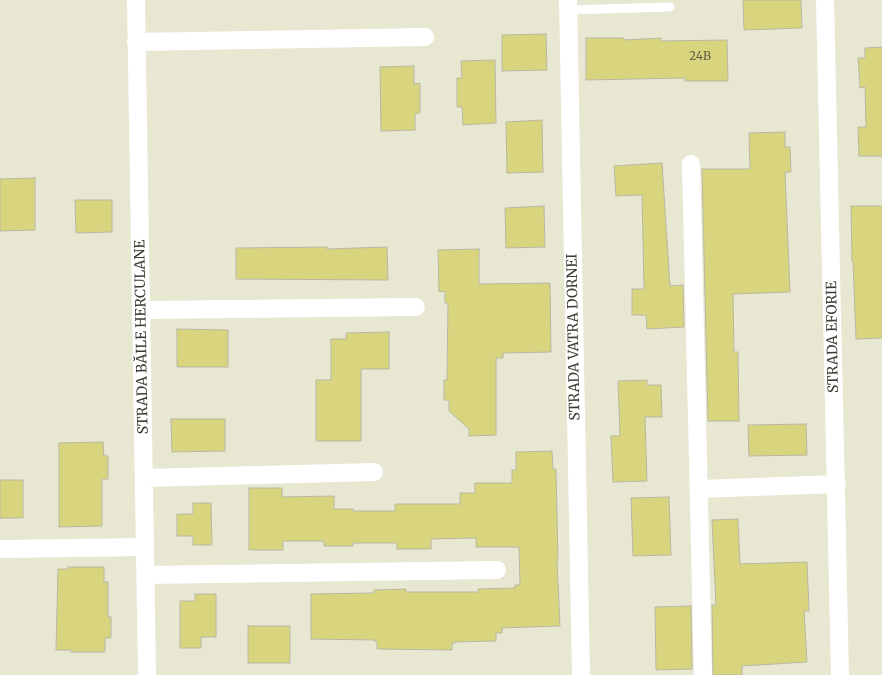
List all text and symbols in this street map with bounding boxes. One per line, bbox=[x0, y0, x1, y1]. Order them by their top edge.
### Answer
house number: 24B bbox=[689, 50, 711, 64]
street label: STRADA BĂILE HERCULANE bbox=[132, 240, 152, 434]
street label: STRADA VATRA DORNEI bbox=[564, 253, 584, 421]
street label: STRADA EFORIE bbox=[824, 281, 842, 393]

